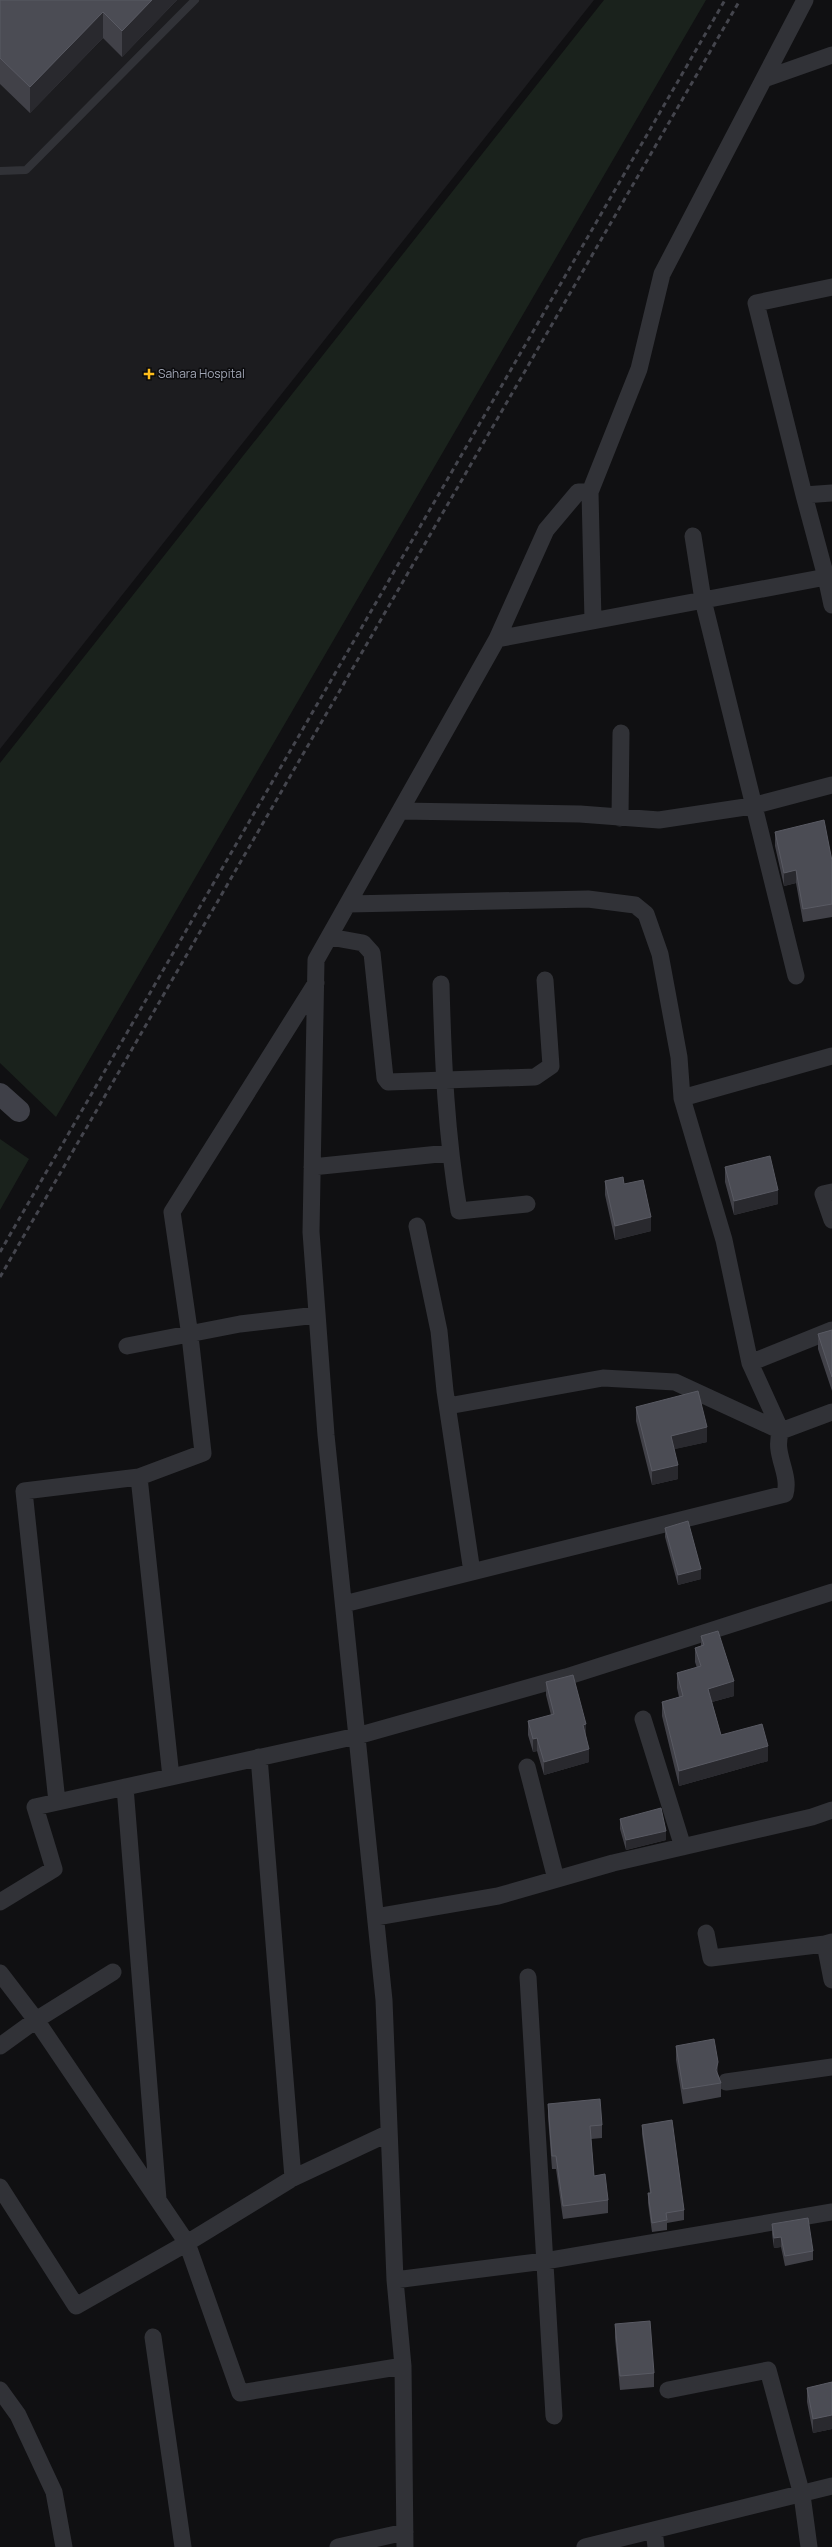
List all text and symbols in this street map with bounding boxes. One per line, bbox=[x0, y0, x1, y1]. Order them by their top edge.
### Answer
place label: Sahara Hospital bbox=[158, 365, 245, 382]
marker: Sahara Hospital bbox=[143, 368, 155, 380]

